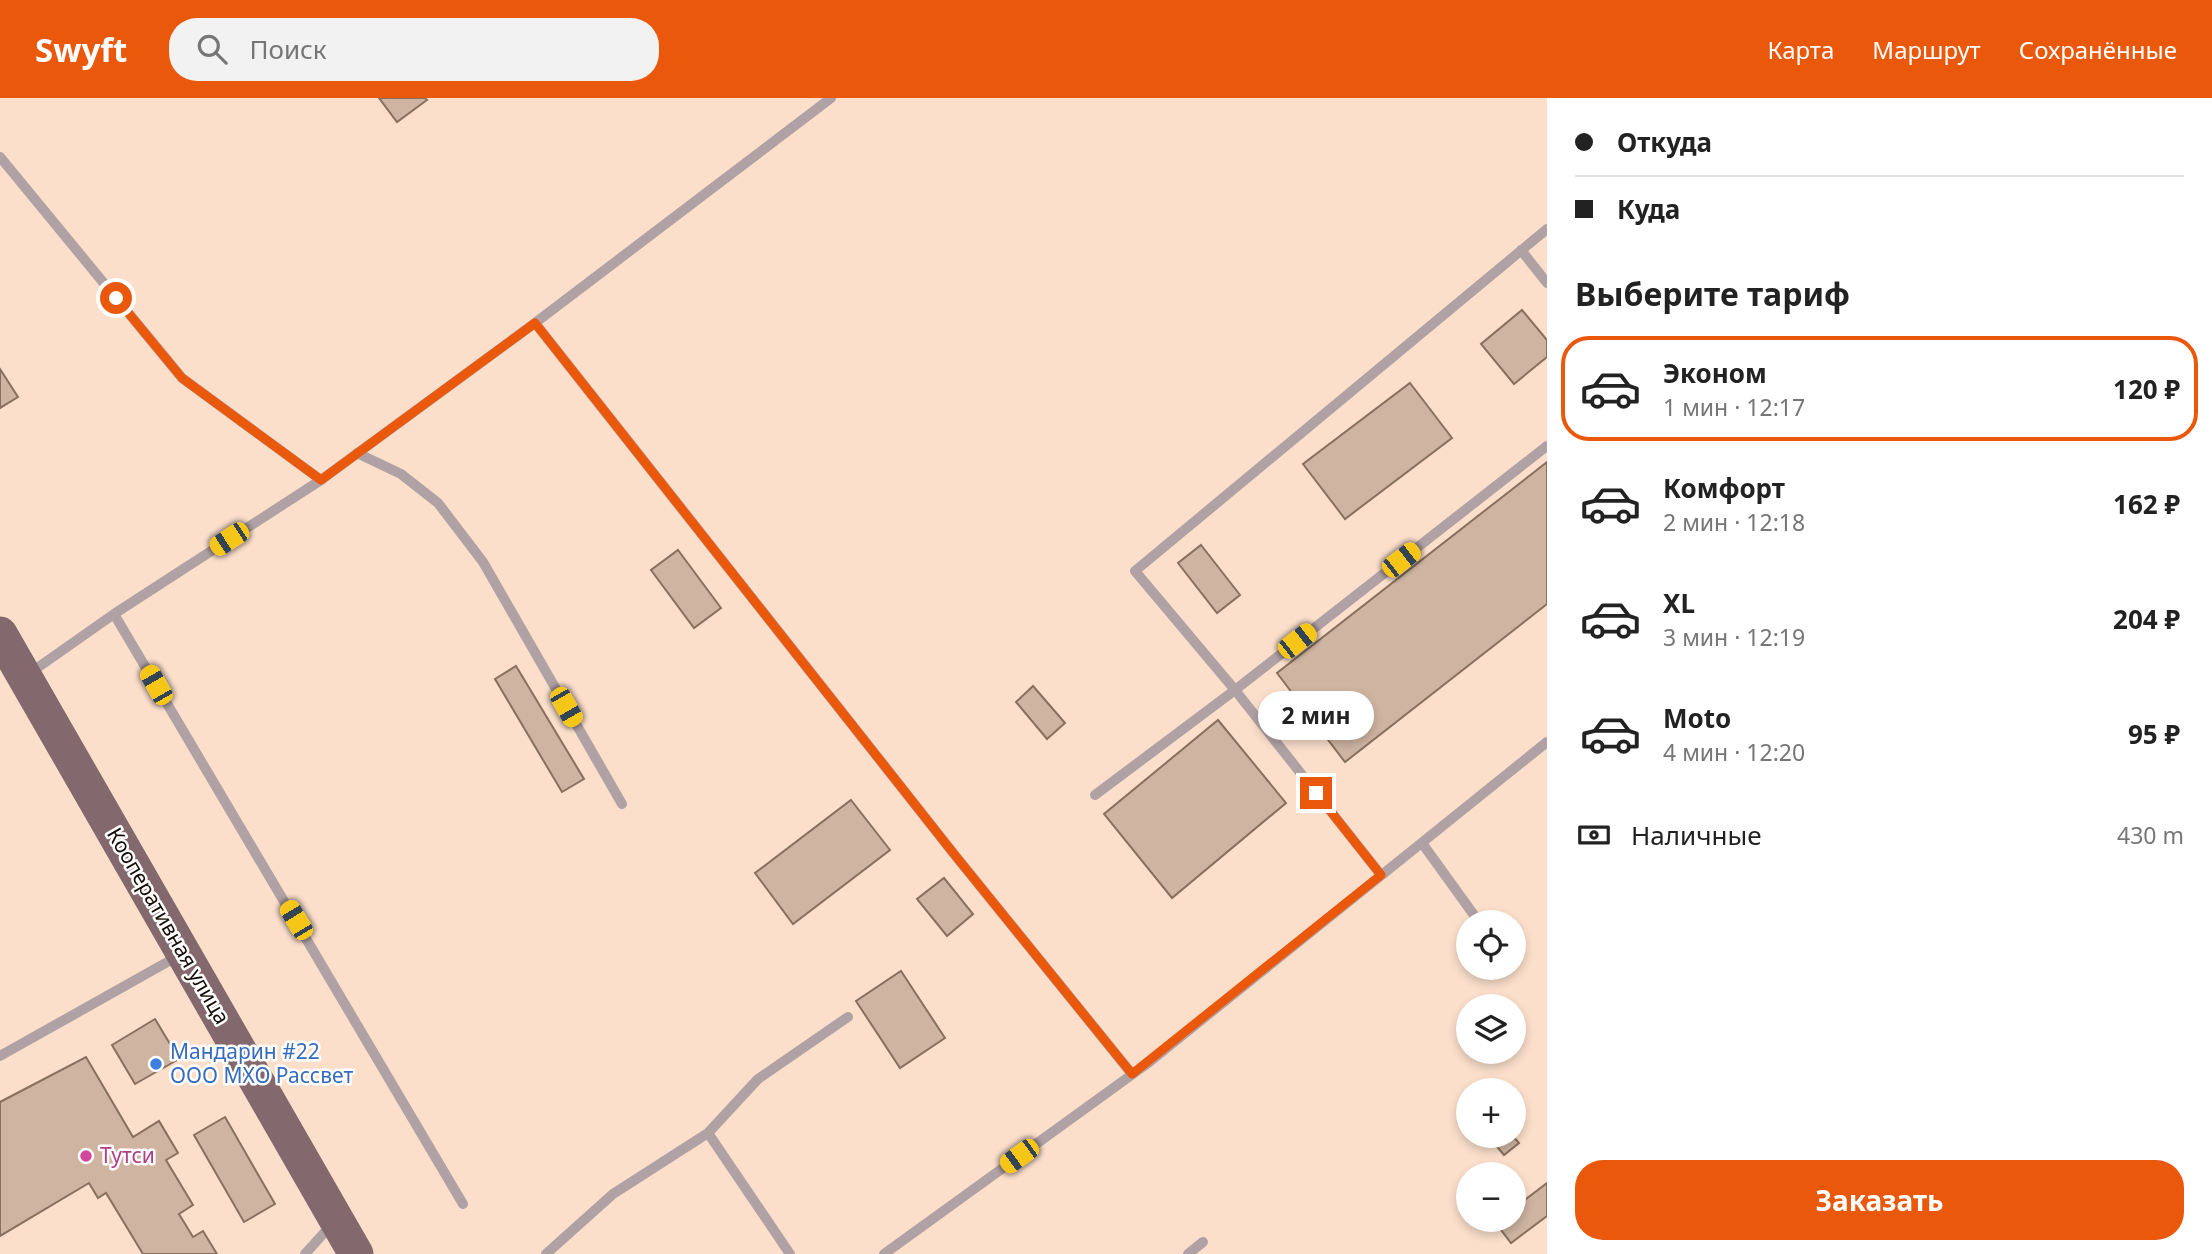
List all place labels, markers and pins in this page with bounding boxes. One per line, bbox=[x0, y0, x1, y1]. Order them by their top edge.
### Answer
place label: Мандарин #22 ООО МХО Рассвет bbox=[170, 1037, 353, 1089]
marker: Мандарин #22 ООО МХО Рассвет bbox=[148, 1056, 164, 1072]
place label: Тутси bbox=[100, 1141, 155, 1169]
marker: Тутси bbox=[78, 1148, 94, 1164]

